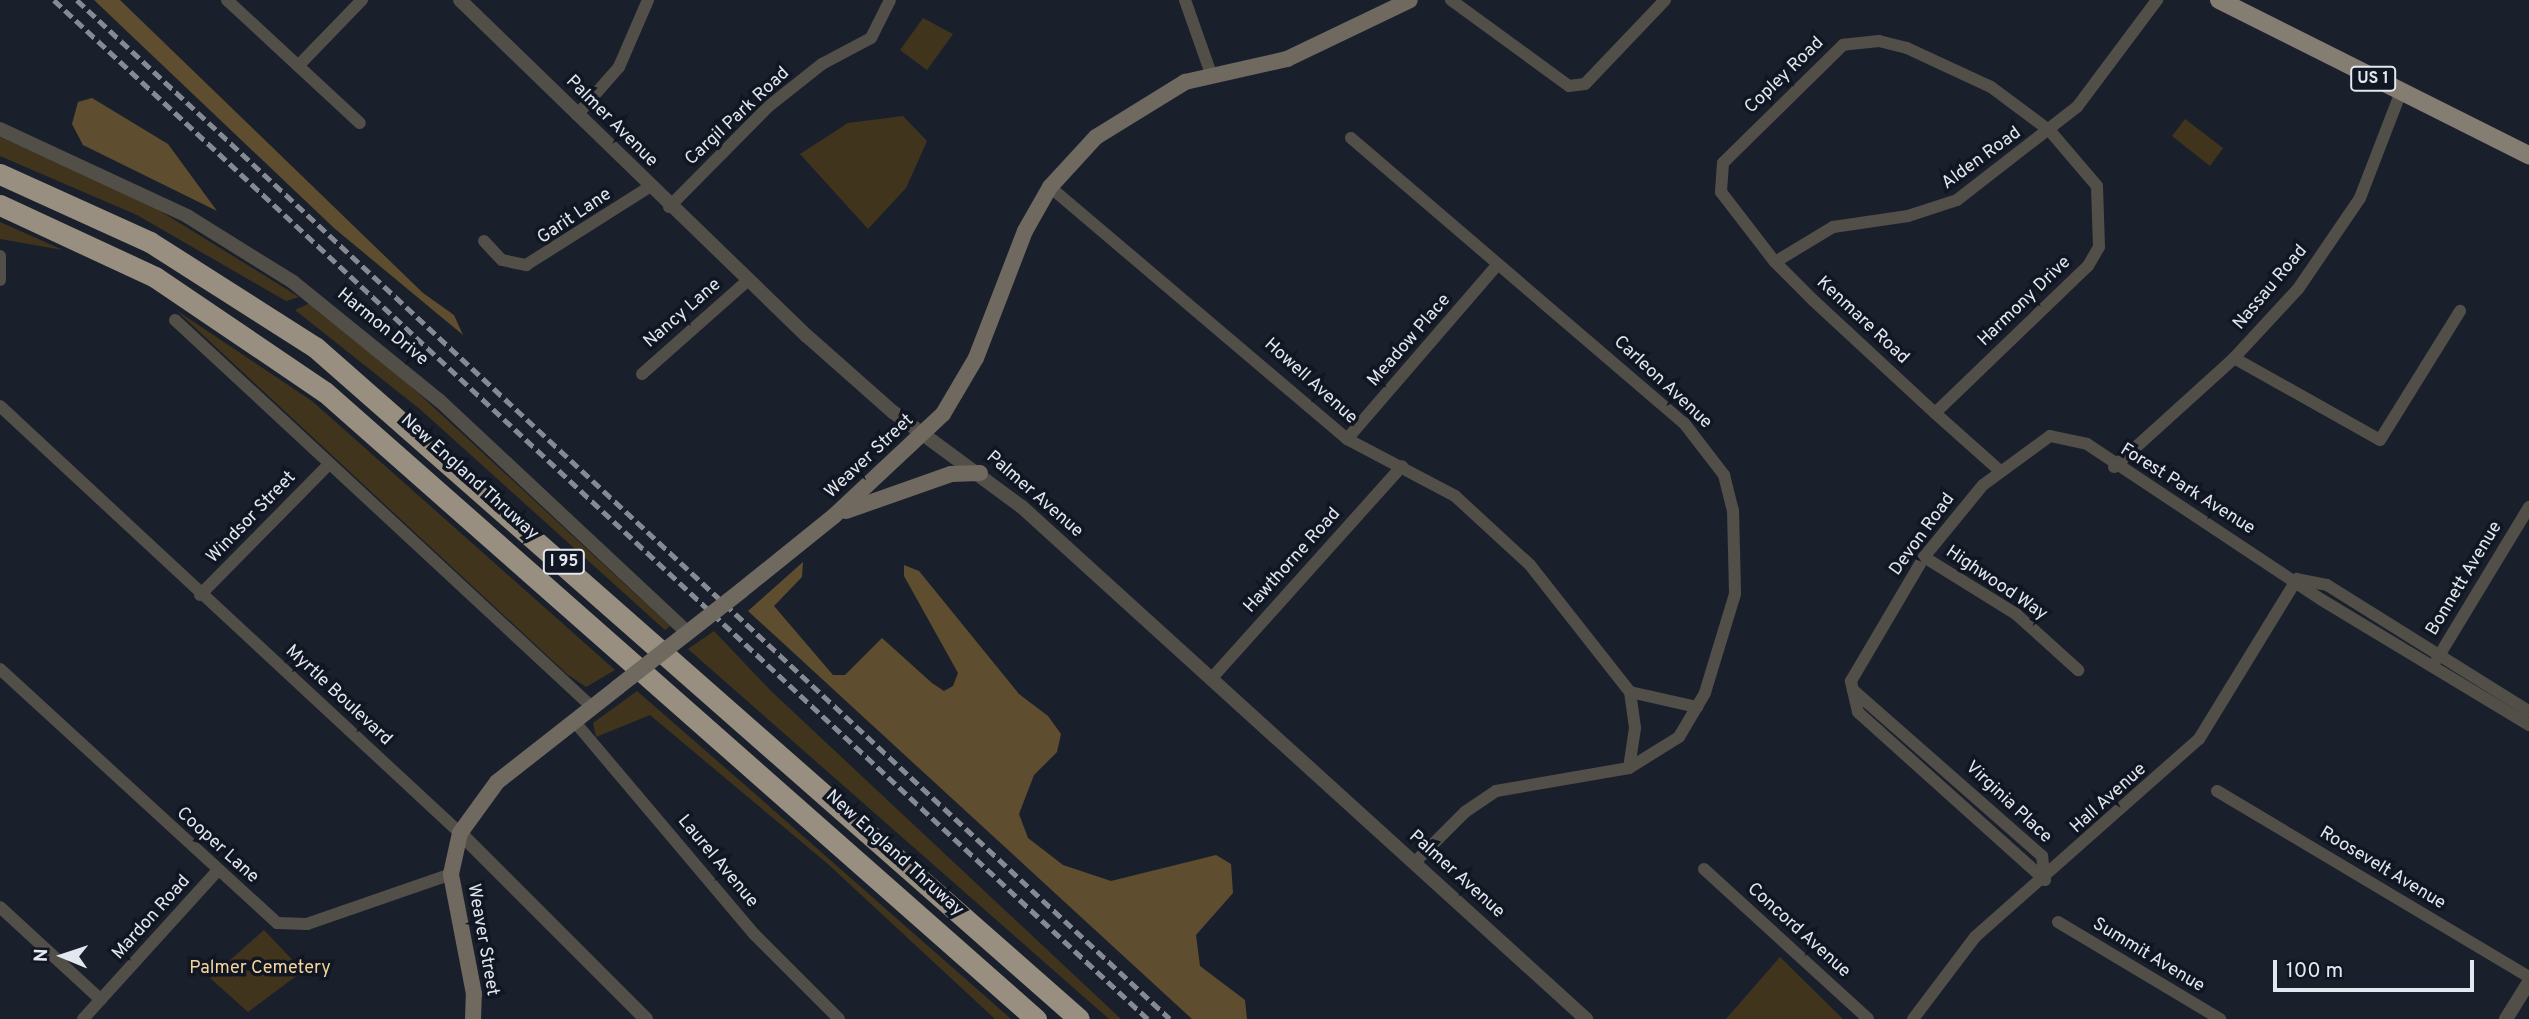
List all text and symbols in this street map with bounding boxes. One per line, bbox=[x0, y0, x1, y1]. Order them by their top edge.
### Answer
street label: Copley Road bbox=[1741, 33, 1829, 119]
street label: Cargil Park Road bbox=[681, 63, 795, 171]
road number: US 1 bbox=[2348, 66, 2398, 92]
street label: Palmer Avenue bbox=[560, 71, 662, 173]
street label: Alden Road bbox=[1938, 123, 2026, 195]
street label: Garit Lane bbox=[534, 184, 616, 250]
street label: Nassau Road bbox=[2229, 241, 2313, 335]
street label: Harmony Drive bbox=[1974, 252, 2076, 352]
street label: Kenmare Road bbox=[1811, 273, 1913, 369]
street label: Nancy Lane bbox=[640, 275, 726, 353]
street label: Harmon Drive bbox=[332, 285, 432, 371]
street label: Meadow Place bbox=[1364, 290, 1456, 392]
street label: Carleon Avenue bbox=[1608, 332, 1716, 434]
street label: Howell Avenue bbox=[1259, 334, 1361, 430]
street label: New England Thruway bbox=[395, 410, 543, 546]
street label: Weaver Street bbox=[821, 410, 919, 504]
street label: Forest Park Avenue bbox=[2115, 440, 2259, 540]
street label: Palmer Avenue bbox=[981, 447, 1087, 543]
street label: Windsor Street bbox=[203, 468, 301, 568]
street label: Devon Road bbox=[1886, 490, 1960, 580]
street label: Hawthorne Road bbox=[1240, 504, 1346, 618]
street label: Bonnett Avenue bbox=[2422, 518, 2508, 640]
street label: Highwood Way bbox=[1941, 542, 2051, 626]
road number: I 95 bbox=[541, 550, 587, 575]
street label: Myrtle Boulevard bbox=[280, 641, 396, 751]
street label: Virginia Place bbox=[1960, 757, 2056, 849]
street label: Hall Avenue bbox=[2066, 759, 2152, 839]
street label: New England Thruway bbox=[820, 786, 968, 922]
street label: Cooper Lane bbox=[171, 803, 263, 889]
street label: Laurel Avenue bbox=[672, 811, 762, 913]
street label: Roosevelt Avenue bbox=[2315, 823, 2449, 915]
street label: Palmer Avenue bbox=[1403, 826, 1509, 924]
street label: Mardon Road bbox=[108, 871, 196, 965]
street label: Concord Avenue bbox=[1742, 879, 1854, 983]
street label: Weaver Street bbox=[462, 882, 502, 998]
street label: Summit Avenue bbox=[2088, 914, 2208, 998]
north arrow bbox=[28, 921, 98, 991]
scale bar bbox=[2277, 946, 2478, 990]
text: N bbox=[30, 948, 54, 963]
park label: Palmer Cemetery bbox=[189, 958, 331, 980]
text: 100 m bbox=[2286, 958, 2343, 985]

